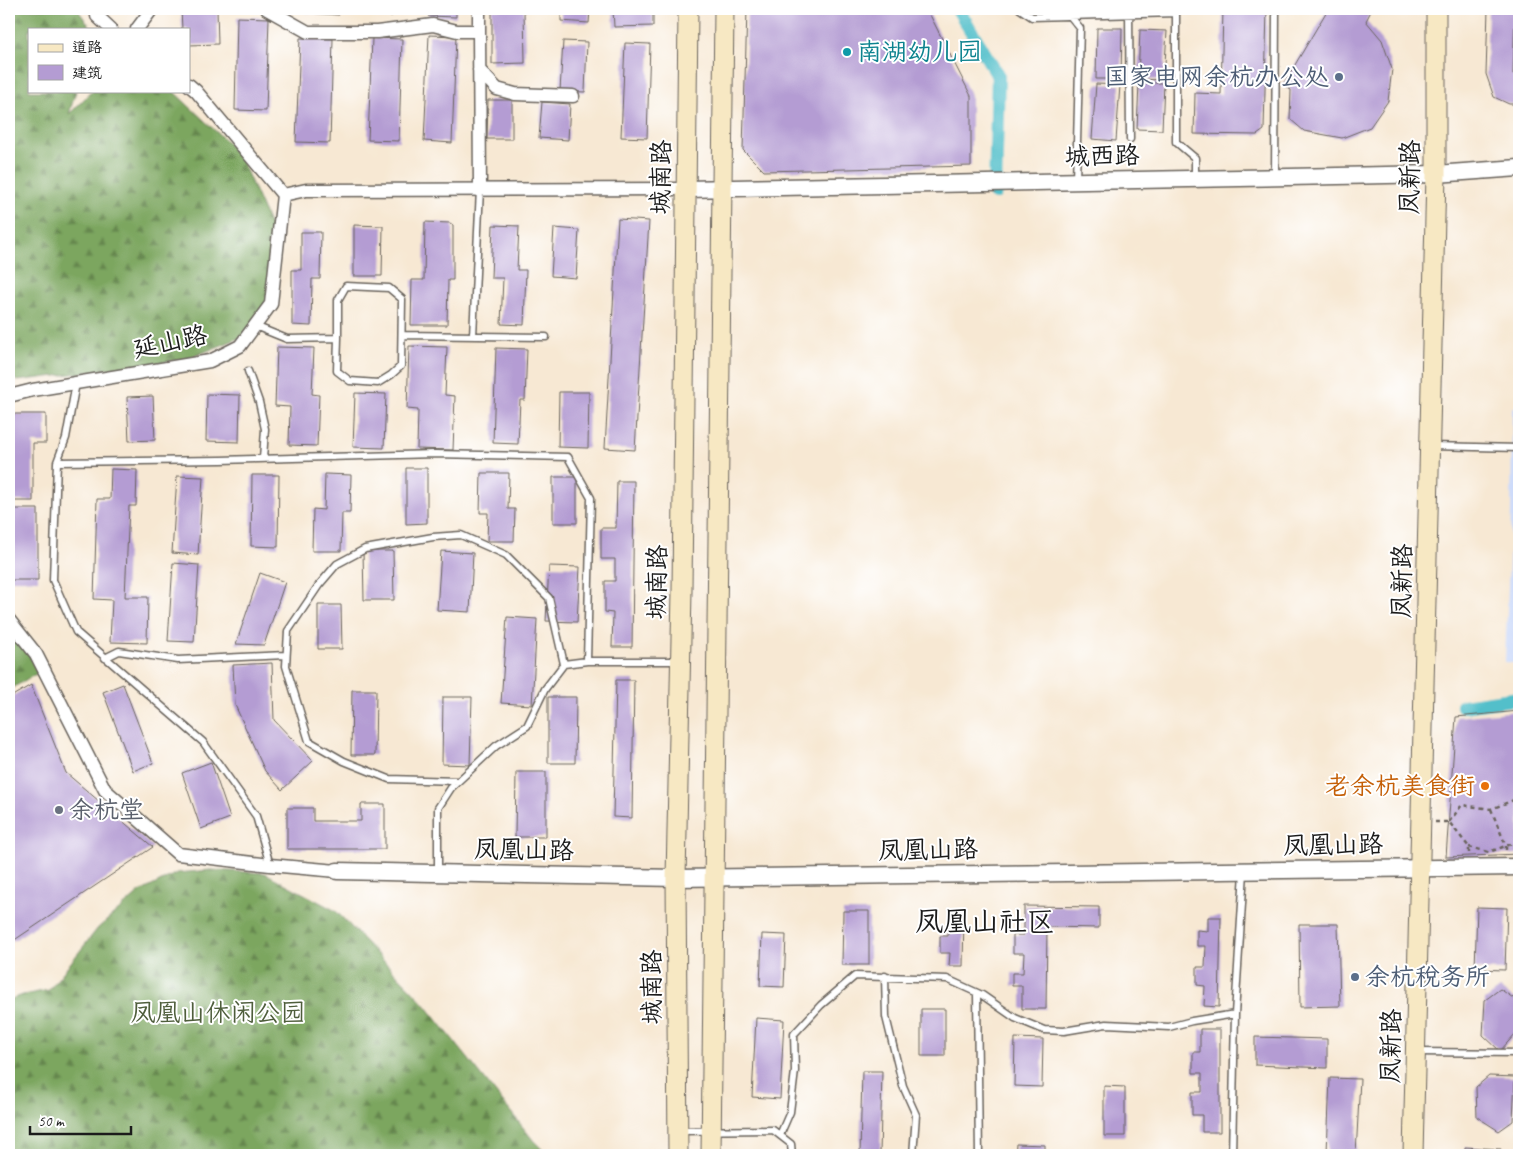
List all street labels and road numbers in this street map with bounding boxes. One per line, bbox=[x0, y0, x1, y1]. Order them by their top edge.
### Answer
street label: 城南路 bbox=[644, 139, 678, 215]
street label: 城西路 bbox=[1064, 139, 1140, 173]
street label: 凤新路 bbox=[1393, 139, 1427, 215]
street label: 延山路 bbox=[130, 319, 210, 365]
street label: 凤新路 bbox=[1385, 543, 1419, 619]
street label: 城南路 bbox=[640, 544, 674, 620]
street label: 凤凰山路 bbox=[1283, 828, 1383, 862]
street label: 凤凰山路 bbox=[474, 833, 574, 867]
street label: 凤凰山路 bbox=[878, 833, 978, 867]
street label: 城南路 bbox=[636, 949, 668, 1025]
street label: 凤新路 bbox=[1374, 1008, 1408, 1084]

